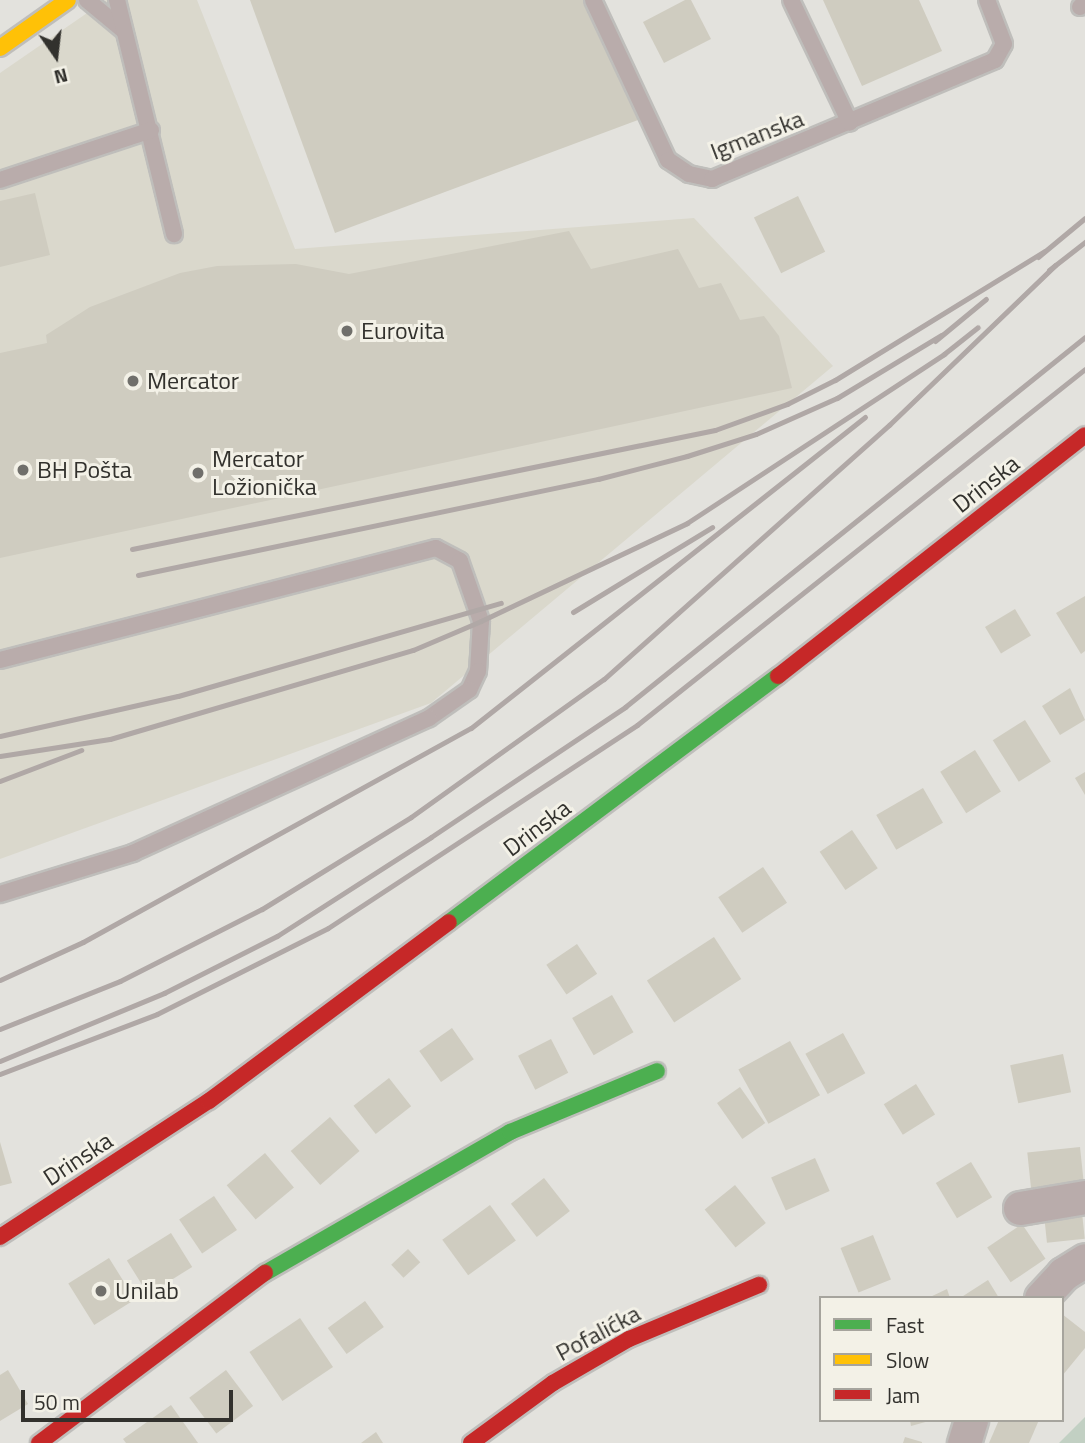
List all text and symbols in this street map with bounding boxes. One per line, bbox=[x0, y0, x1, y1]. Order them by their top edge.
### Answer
north arrow bbox=[21, 21, 91, 91]
text: N bbox=[51, 61, 71, 93]
street label: Igmanska bbox=[706, 104, 808, 166]
place label: Eurovita bbox=[361, 317, 445, 345]
marker: Eurovita bbox=[339, 323, 355, 339]
place label: Mercator bbox=[147, 367, 239, 395]
marker: Mercator bbox=[125, 373, 141, 389]
place label: Mercator Ložionička bbox=[212, 445, 317, 501]
street label: Drinska bbox=[947, 449, 1025, 519]
place label: BH Pošta bbox=[37, 456, 132, 484]
marker: BH Pošta bbox=[15, 462, 31, 478]
marker: Mercator Ložionička bbox=[190, 465, 206, 481]
street label: Drinska bbox=[498, 793, 576, 863]
street label: Drinska bbox=[38, 1126, 118, 1192]
place label: Unilab bbox=[115, 1277, 179, 1305]
marker: Unilab bbox=[93, 1283, 109, 1299]
legend bbox=[819, 1296, 1064, 1422]
street label: Pofalićka bbox=[551, 1299, 645, 1367]
text: Fast bbox=[886, 1309, 924, 1341]
text: Slow bbox=[886, 1344, 929, 1376]
scale bar bbox=[24, 1376, 236, 1420]
text: Jam bbox=[886, 1379, 920, 1411]
text: 50 m bbox=[34, 1386, 80, 1418]

